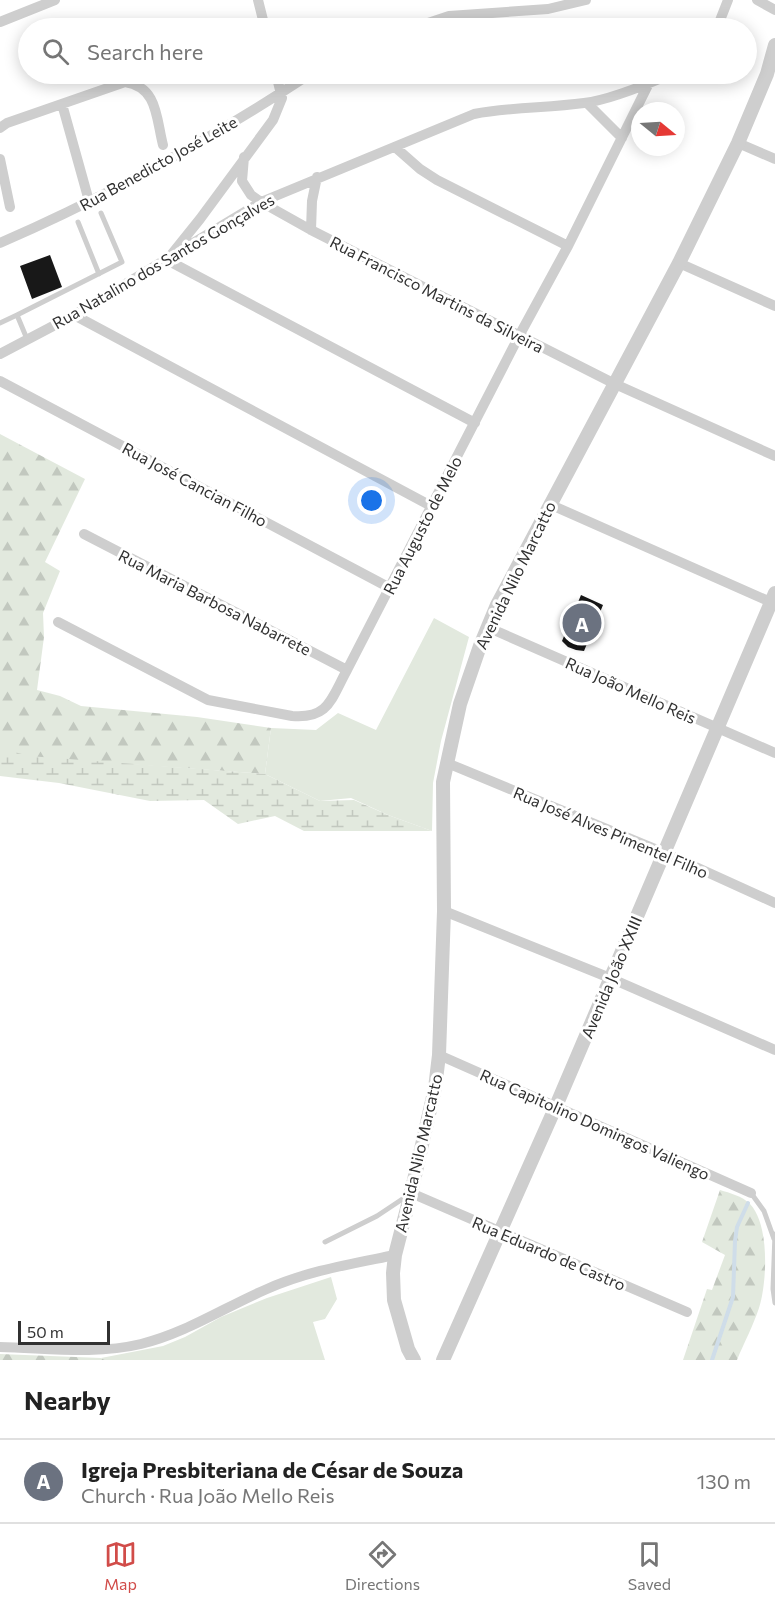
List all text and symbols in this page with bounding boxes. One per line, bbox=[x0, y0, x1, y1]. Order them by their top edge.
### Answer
search box bbox=[18, 18, 757, 84]
icon: search bbox=[39, 35, 72, 68]
text: Search here bbox=[87, 38, 203, 65]
north arrow bbox=[631, 102, 685, 156]
street label: Rua Benedicto José Leite bbox=[76, 112, 240, 214]
street label: Rua Natalino dos Santos Gonçalves bbox=[49, 190, 277, 332]
street label: Rua Francisco Martins da Silveira bbox=[327, 232, 547, 356]
street label: Rua José Cancian Filho bbox=[119, 438, 271, 530]
street label: Rua Augusto de Melo bbox=[379, 453, 465, 597]
your location bbox=[357, 486, 386, 515]
street label: Avenida Nilo Marcatto bbox=[471, 498, 559, 652]
street label: Rua Maria Barbosa Nabarrete bbox=[116, 545, 314, 659]
pin: A bbox=[562, 600, 602, 646]
street label: Rua João Mello Reis bbox=[563, 653, 699, 727]
street label: Rua José Alves Pimentel Filho bbox=[511, 782, 711, 882]
street label: Avenida João XXIII bbox=[577, 913, 645, 1041]
street label: Rua Capitolino Domingos Valiengo bbox=[477, 1065, 713, 1183]
street label: Avenida Nilo Marcatto bbox=[391, 1072, 445, 1234]
street label: Rua Eduardo de Castro bbox=[470, 1212, 628, 1294]
scale bar bbox=[18, 1318, 110, 1346]
text: 50 m bbox=[27, 1322, 64, 1341]
text: Nearby bbox=[24, 1384, 111, 1415]
text: Igreja Presbiteriana de César de Souza bbox=[81, 1456, 463, 1483]
text: A bbox=[36, 1469, 51, 1493]
text: 130 m bbox=[697, 1469, 751, 1493]
text: Church · Rua João Mello Reis bbox=[81, 1483, 335, 1507]
tab: Map bbox=[104, 1538, 137, 1593]
tab: Directions bbox=[345, 1538, 420, 1593]
tab: Saved bbox=[628, 1538, 671, 1593]

